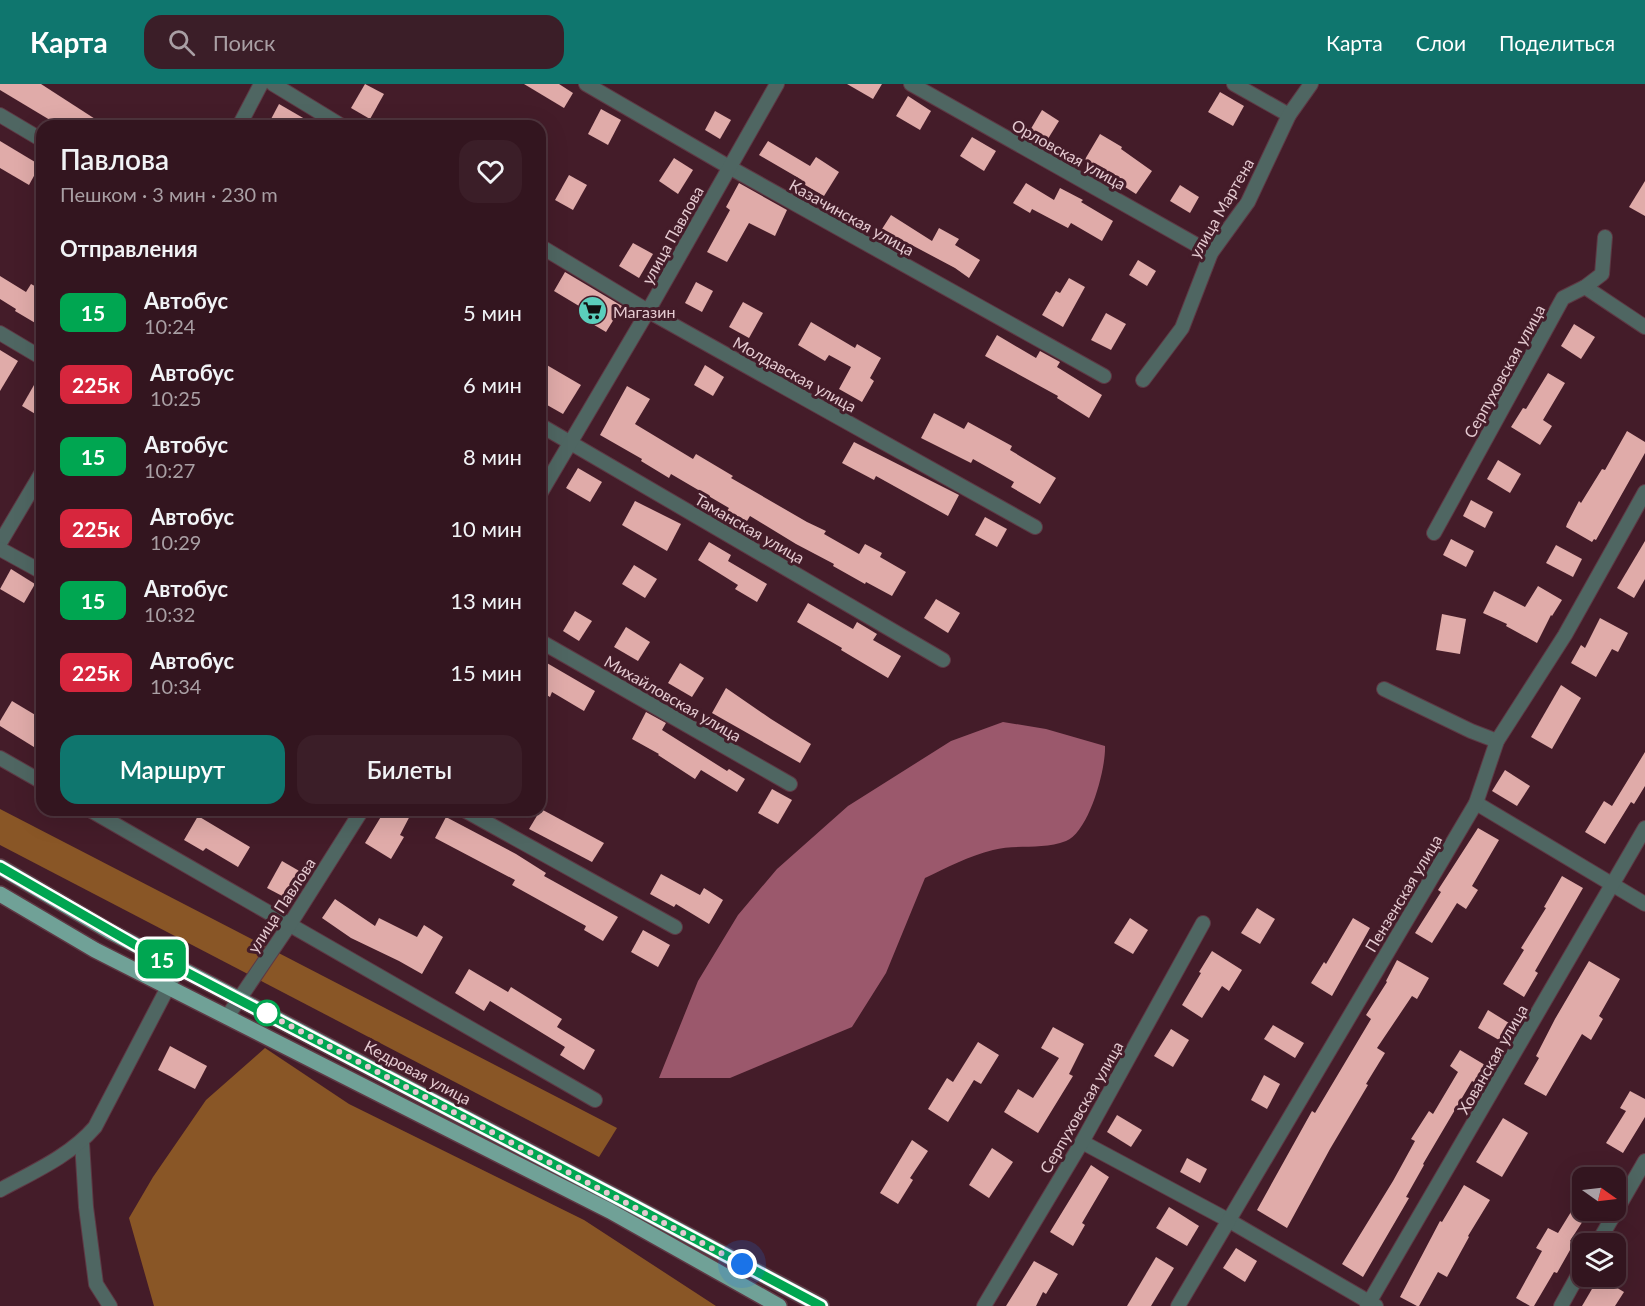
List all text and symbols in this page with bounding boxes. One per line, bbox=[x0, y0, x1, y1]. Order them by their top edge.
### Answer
search box bbox=[144, 15, 564, 69]
text: Карта bbox=[30, 25, 108, 59]
icon: search bbox=[165, 26, 198, 59]
text: Поиск bbox=[213, 29, 276, 56]
text: Карта bbox=[1326, 30, 1383, 55]
text: Слои bbox=[1416, 30, 1466, 55]
text: Поделиться bbox=[1499, 30, 1615, 55]
street label: Орловская улица bbox=[1009, 115, 1129, 193]
button: heart bbox=[459, 140, 522, 203]
text: Павлова bbox=[60, 142, 169, 176]
street label: улица Мартена bbox=[1185, 155, 1257, 261]
street label: Казачинская улица bbox=[786, 175, 918, 259]
text: Пешком · 3 мин · 230 m bbox=[60, 182, 278, 206]
street label: улица Павлова bbox=[637, 182, 707, 288]
text: Отправления bbox=[60, 235, 198, 262]
text: Автобус bbox=[144, 287, 228, 314]
supermarket icon: Магазин bbox=[576, 295, 608, 327]
text: 5 мин bbox=[463, 299, 522, 326]
text: 15 bbox=[81, 300, 105, 325]
street label: Серпуховская улица bbox=[1459, 301, 1549, 441]
place label: Магазин bbox=[613, 302, 675, 321]
text: 10:24 bbox=[144, 314, 195, 338]
street label: Молдавская улица bbox=[730, 332, 860, 416]
text: Автобус bbox=[150, 359, 234, 386]
text: 6 мин bbox=[463, 371, 522, 398]
text: 225к bbox=[72, 372, 120, 397]
text: 10:25 bbox=[150, 386, 201, 410]
text: Автобус bbox=[144, 431, 228, 458]
text: 8 мин bbox=[463, 443, 522, 470]
text: 15 bbox=[81, 444, 105, 469]
text: 10:27 bbox=[144, 458, 195, 482]
street label: Таманская улица bbox=[692, 489, 808, 567]
text: Автобус bbox=[150, 503, 234, 530]
text: 10 мин bbox=[450, 515, 522, 542]
text: 225к bbox=[72, 516, 120, 541]
text: 10:29 bbox=[150, 530, 201, 554]
text: Автобус bbox=[144, 575, 228, 602]
text: 13 мин bbox=[450, 587, 522, 614]
text: 15 bbox=[81, 588, 105, 613]
text: 10:32 bbox=[144, 602, 195, 626]
text: Автобус bbox=[150, 647, 234, 674]
street label: Михайловская улица bbox=[601, 651, 745, 745]
text: 15 мин bbox=[450, 659, 522, 686]
text: 225к bbox=[72, 660, 120, 685]
text: 10:34 bbox=[150, 674, 201, 698]
button: Маршрут bbox=[60, 735, 285, 804]
button: Билеты bbox=[297, 735, 522, 804]
street label: Пензенская улица bbox=[1361, 831, 1445, 955]
street label: улица Павлова bbox=[243, 854, 319, 956]
line badge: 15 bbox=[135, 940, 189, 978]
text: 15 bbox=[150, 947, 174, 972]
unlabelled marker bbox=[254, 1000, 280, 1026]
street label: Хованская улица bbox=[1453, 1001, 1531, 1117]
street label: Кедровая улица bbox=[361, 1036, 475, 1108]
street label: Серпуховская улица bbox=[1035, 1038, 1127, 1176]
north arrow bbox=[1572, 1167, 1626, 1221]
map controls bbox=[1572, 1167, 1626, 1287]
button: layers bbox=[1572, 1233, 1626, 1287]
your location bbox=[727, 1249, 757, 1279]

